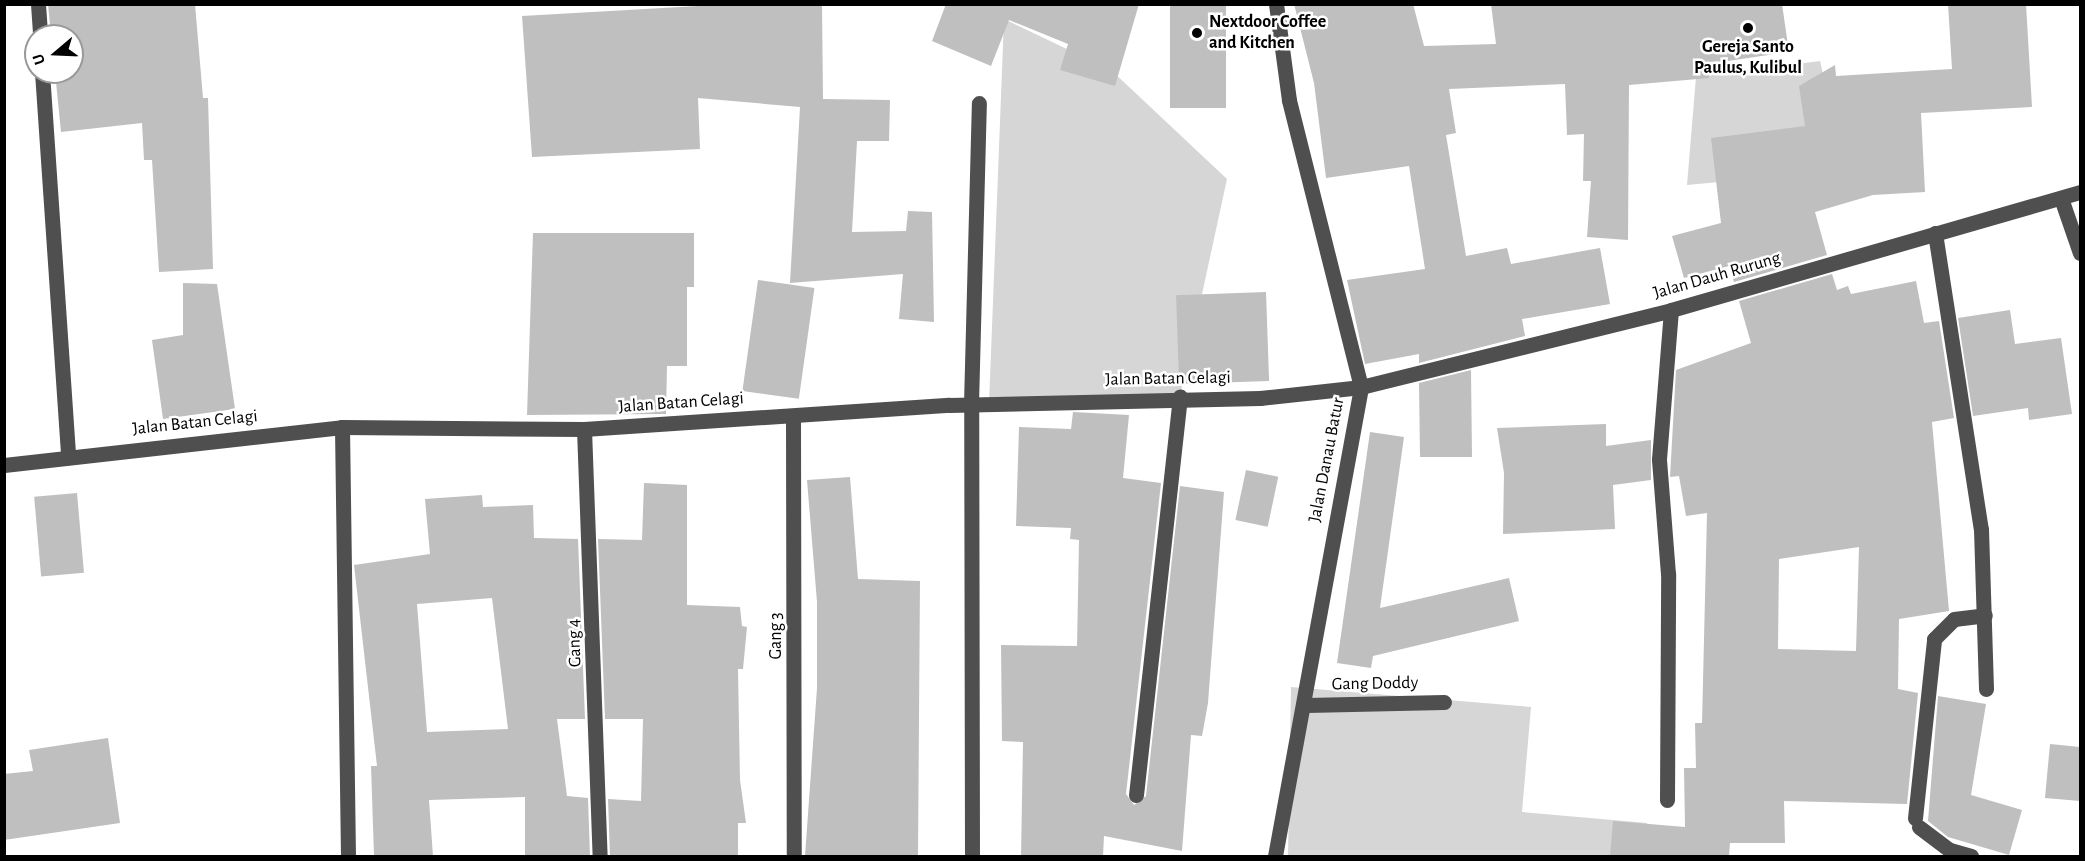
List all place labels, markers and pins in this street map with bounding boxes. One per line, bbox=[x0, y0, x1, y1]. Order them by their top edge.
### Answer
place label: Nextdoor Coffee and Kitchen bbox=[1209, 12, 1326, 54]
marker: Gereja Santo Paulus, Kulibul bbox=[1741, 21, 1755, 35]
marker: Nextdoor Coffee and Kitchen bbox=[1190, 26, 1204, 40]
place label: Gereja Santo Paulus, Kulibul bbox=[1694, 37, 1802, 80]

